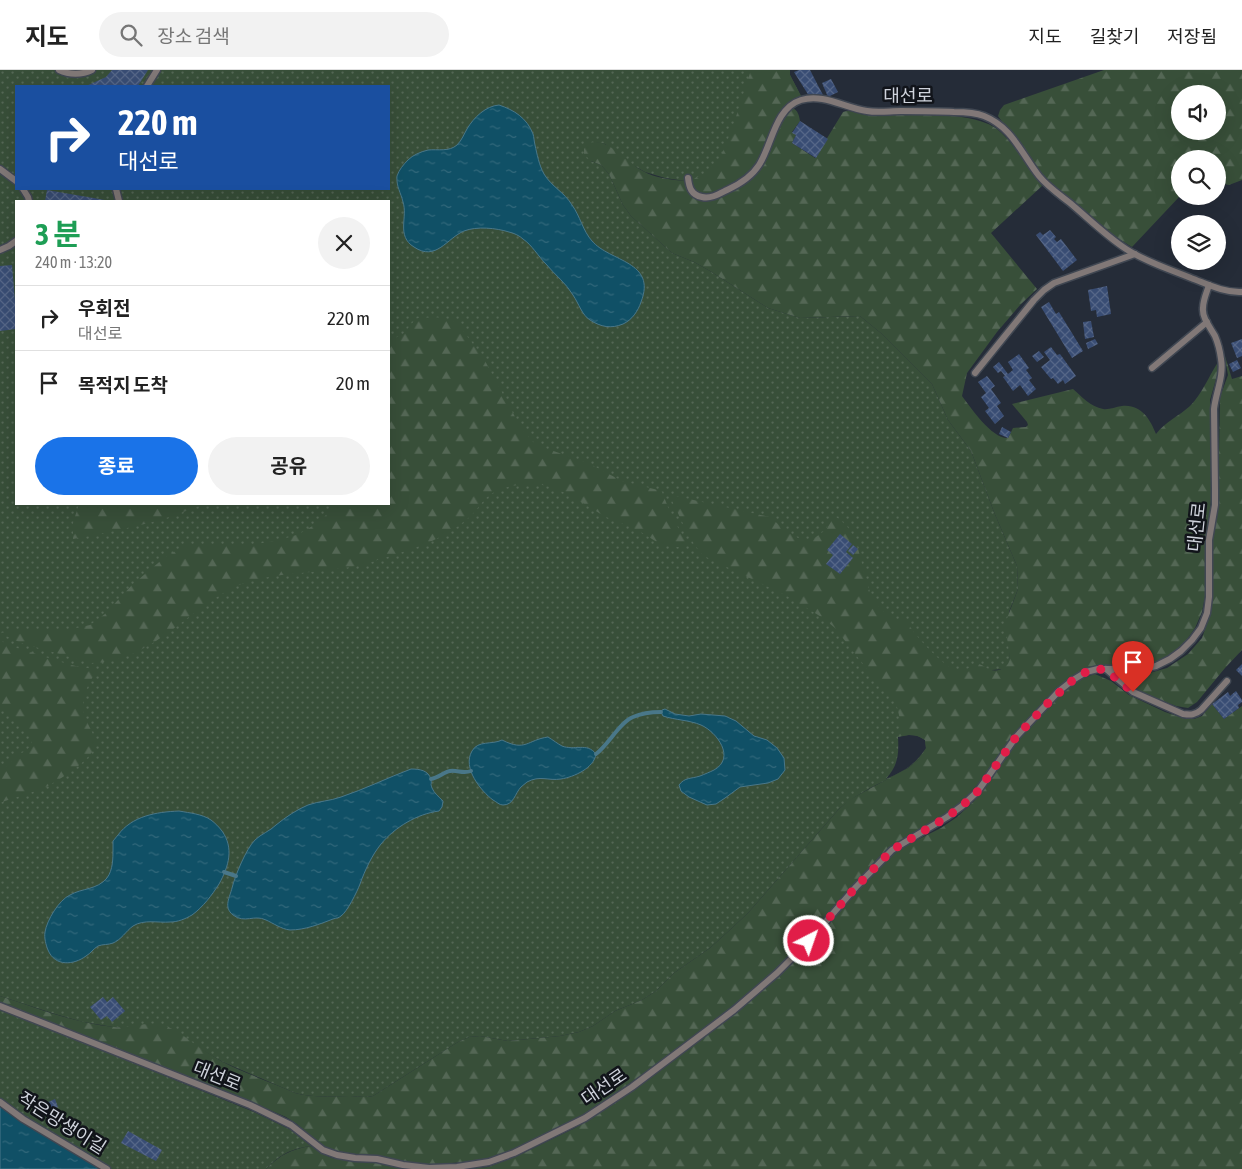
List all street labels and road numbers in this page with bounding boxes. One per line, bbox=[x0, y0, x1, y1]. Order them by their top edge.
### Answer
street label: 대선로 bbox=[883, 85, 933, 106]
street label: 대선로 bbox=[1183, 501, 1210, 553]
street label: 대선로 bbox=[190, 1056, 244, 1095]
street label: 대선로 bbox=[577, 1064, 630, 1109]
street label: 작은망생이길 bbox=[15, 1087, 110, 1158]

